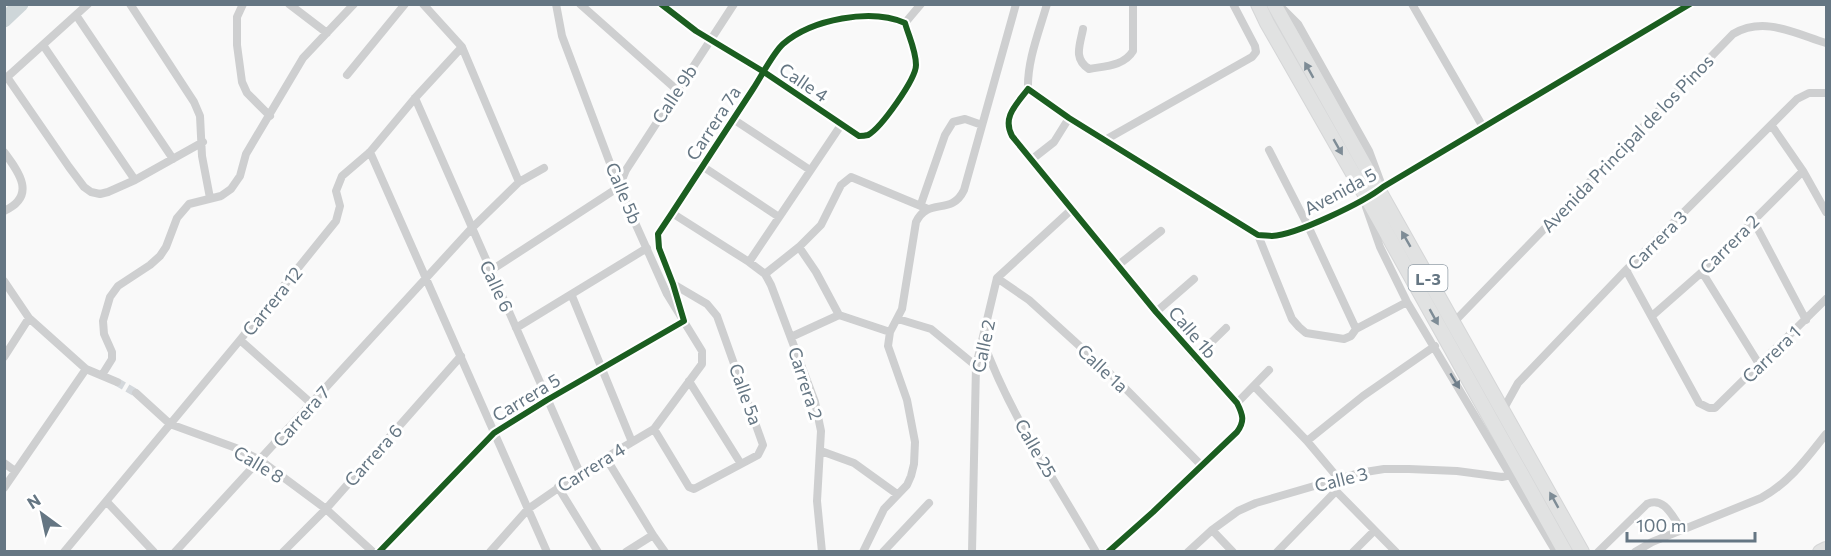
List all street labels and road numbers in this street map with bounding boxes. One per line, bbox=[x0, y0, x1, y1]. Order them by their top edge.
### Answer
street label: Avenida Principal de los Pinos bbox=[1536, 50, 1718, 236]
street label: Calle 4 bbox=[775, 58, 833, 107]
street label: Calle 9b bbox=[647, 61, 701, 127]
street label: Carrera 7a bbox=[681, 82, 745, 164]
street label: Calle 5b bbox=[601, 159, 647, 227]
street label: Avenida 5 bbox=[1300, 163, 1380, 219]
street label: Carrera 3 bbox=[1623, 206, 1691, 274]
street label: Carrera 2 bbox=[1695, 210, 1763, 278]
street label: Calle 6 bbox=[475, 257, 519, 315]
street label: Carrera 12 bbox=[237, 262, 307, 340]
road number: L-3 bbox=[1408, 265, 1448, 291]
street label: Calle 1b bbox=[1164, 301, 1222, 363]
street label: Calle 2 bbox=[967, 317, 999, 375]
street label: Carrera 1 bbox=[1737, 321, 1805, 387]
street label: Calle 1a bbox=[1073, 339, 1133, 397]
street label: Carrera 2 bbox=[784, 344, 828, 422]
street label: Calle 5a bbox=[725, 360, 767, 428]
street label: Carrera 5 bbox=[488, 368, 564, 426]
street label: Carrera 7 bbox=[268, 381, 334, 451]
street label: Calle 25 bbox=[1010, 415, 1062, 481]
street label: Carrera 6 bbox=[339, 419, 407, 491]
street label: Carrera 4 bbox=[553, 437, 629, 496]
street label: Calle 8 bbox=[230, 440, 288, 488]
street label: Calle 3 bbox=[1312, 462, 1370, 496]

